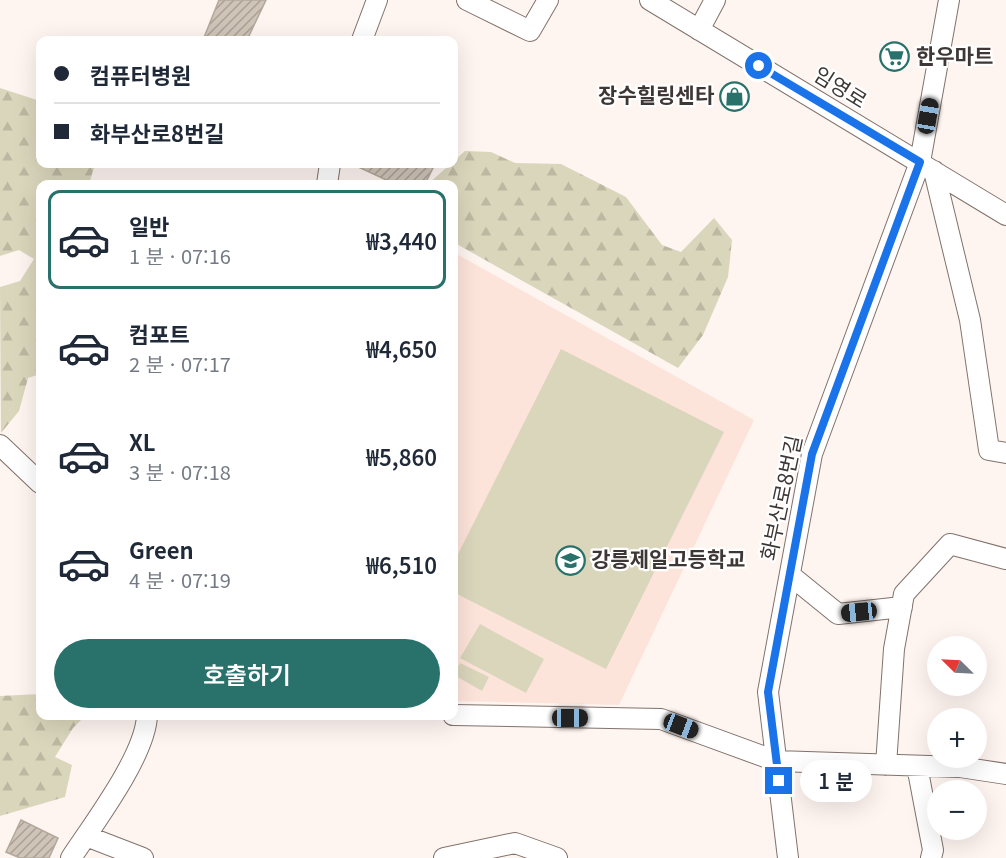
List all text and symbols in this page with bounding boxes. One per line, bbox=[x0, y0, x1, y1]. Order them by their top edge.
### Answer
place label: 한우마트 bbox=[916, 40, 993, 70]
supermarket icon: 한우마트 bbox=[879, 41, 911, 73]
route start bbox=[745, 52, 772, 79]
text: 컴퓨터병원 bbox=[90, 58, 191, 90]
street label: 임영로 bbox=[809, 58, 874, 114]
place label: 장수힐링센타 bbox=[598, 79, 715, 109]
shop icon: 장수힐링센타 bbox=[719, 80, 751, 112]
car bbox=[916, 97, 940, 135]
text: 화부산로8번길 bbox=[90, 116, 224, 148]
text: 일반 bbox=[129, 209, 169, 241]
icon: car bbox=[57, 213, 111, 267]
text: ₩3,440 bbox=[366, 224, 437, 256]
text: 1 분 · 07:16 bbox=[129, 241, 231, 270]
text: 컴포트 bbox=[129, 317, 190, 349]
icon: car bbox=[57, 321, 111, 375]
text: ₩4,650 bbox=[366, 332, 437, 364]
text: 2 분 · 07:17 bbox=[129, 349, 231, 378]
text: XL bbox=[129, 425, 156, 457]
icon: car bbox=[57, 429, 111, 483]
street label: 화부산로8번길 bbox=[752, 432, 808, 563]
text: ₩5,860 bbox=[366, 440, 437, 472]
text: 3 분 · 07:18 bbox=[129, 457, 231, 486]
text: Green bbox=[129, 533, 194, 565]
icon: car bbox=[57, 537, 111, 591]
place label: 강릉제일고등학교 bbox=[591, 543, 746, 573]
school or university icon: 강릉제일고등학교 bbox=[554, 544, 586, 576]
text: ₩6,510 bbox=[366, 548, 437, 580]
text: 4 분 · 07:19 bbox=[129, 565, 231, 594]
car bbox=[840, 601, 878, 623]
north arrow bbox=[927, 636, 987, 696]
map controls bbox=[927, 636, 987, 840]
button: 호출하기 bbox=[54, 639, 440, 708]
button: + bbox=[927, 708, 987, 768]
car bbox=[552, 709, 588, 727]
car bbox=[661, 711, 701, 741]
callout: 1 분 bbox=[800, 760, 872, 802]
text: 1 분 bbox=[818, 766, 854, 795]
route end bbox=[765, 767, 792, 794]
button: − bbox=[927, 780, 987, 840]

